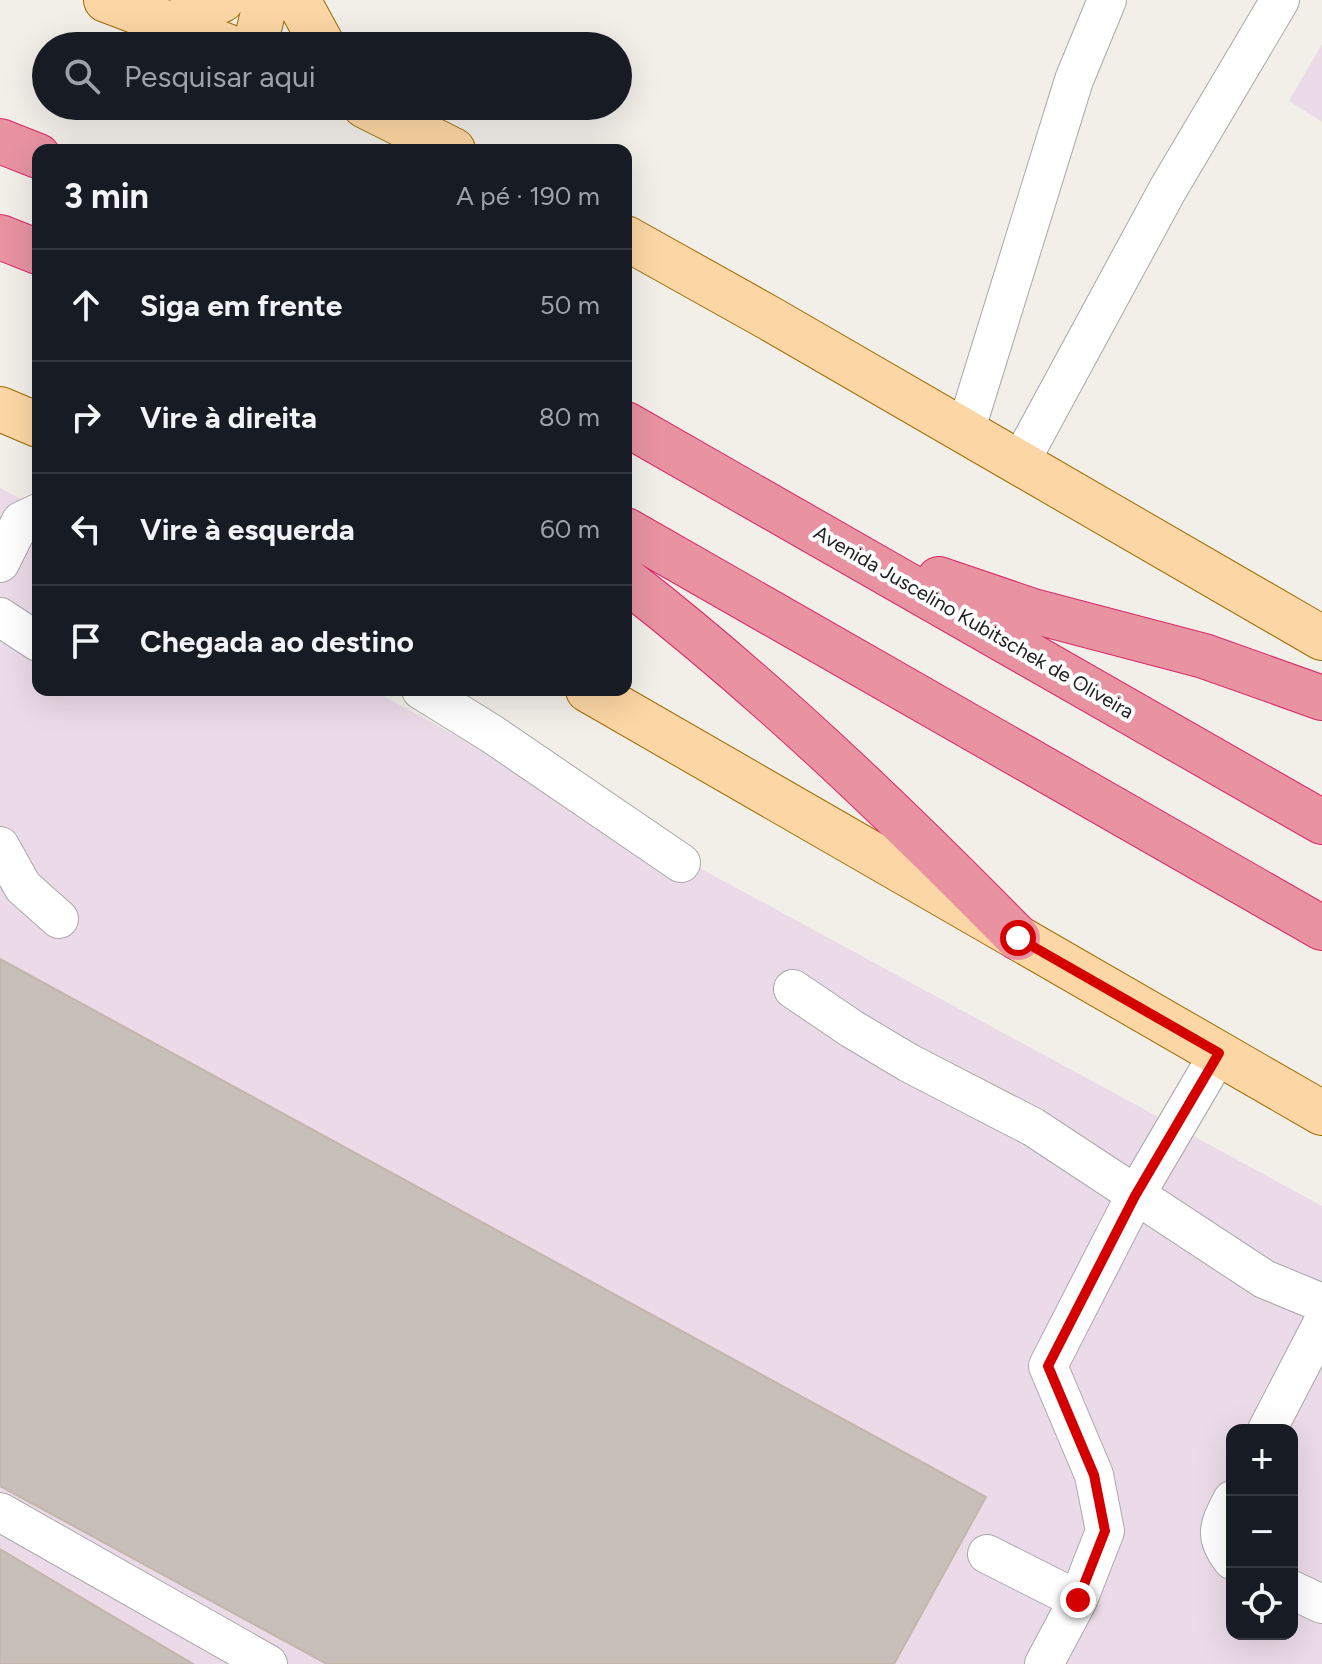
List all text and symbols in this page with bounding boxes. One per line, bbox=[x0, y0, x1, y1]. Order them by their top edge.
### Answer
search box bbox=[32, 32, 632, 120]
icon: search bbox=[60, 54, 104, 98]
text: Pesquisar aqui bbox=[124, 58, 316, 95]
text: 3 min bbox=[64, 176, 149, 217]
text: A pé · 190 m bbox=[456, 180, 600, 212]
icon: ahead bbox=[64, 283, 108, 327]
text: Siga em frente bbox=[140, 287, 342, 324]
text: 50 m bbox=[540, 289, 600, 321]
icon: right bbox=[64, 395, 108, 439]
text: Vire à direita bbox=[140, 399, 317, 436]
text: 80 m bbox=[539, 401, 600, 433]
icon: left bbox=[64, 507, 108, 551]
text: Vire à esquerda bbox=[140, 511, 355, 548]
text: 60 m bbox=[540, 513, 600, 545]
street label: Avenida Juscelino Kubitschek de Oliveira bbox=[810, 520, 1138, 724]
icon: arrive bbox=[64, 619, 108, 663]
text: Chegada ao destino bbox=[140, 623, 414, 660]
route start bbox=[1000, 920, 1036, 956]
map controls bbox=[1226, 1424, 1298, 1640]
button: + bbox=[1226, 1424, 1298, 1496]
button: − bbox=[1226, 1496, 1298, 1568]
button: locate bbox=[1226, 1568, 1298, 1640]
route end bbox=[1060, 1582, 1096, 1618]

